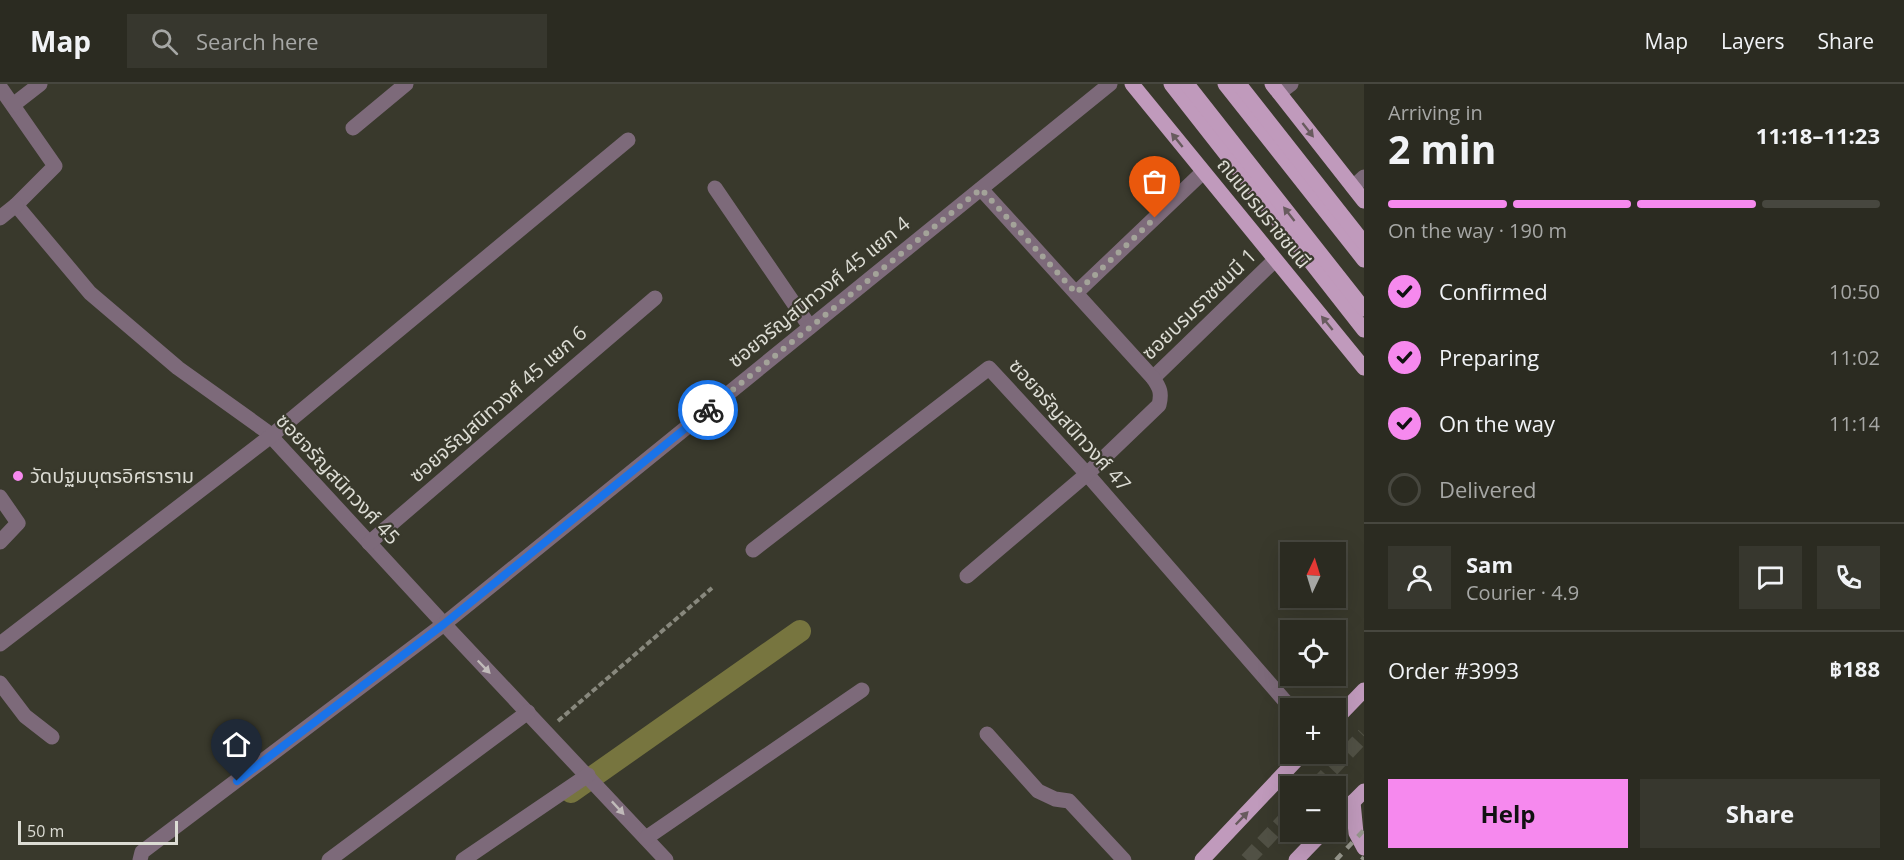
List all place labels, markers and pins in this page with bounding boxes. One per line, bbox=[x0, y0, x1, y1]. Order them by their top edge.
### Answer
pin bbox=[1129, 156, 1180, 218]
place label: วัดปฐมบุตรอิศราราม bbox=[30, 462, 194, 489]
marker: วัดปฐมบุตรอิศราราม bbox=[11, 469, 25, 483]
pin bbox=[211, 719, 262, 781]

